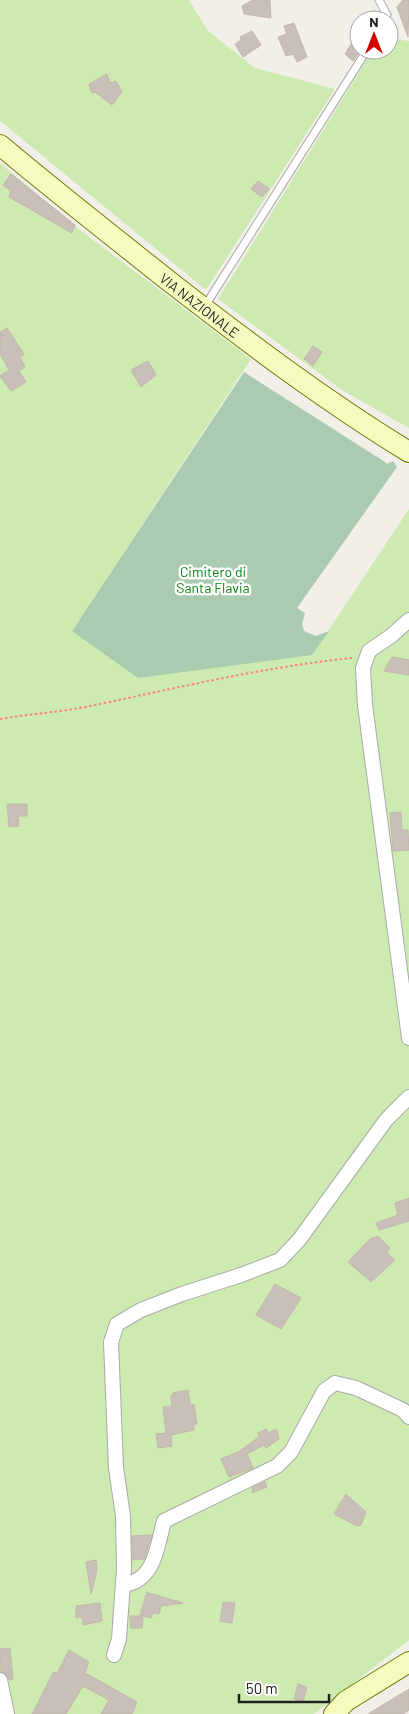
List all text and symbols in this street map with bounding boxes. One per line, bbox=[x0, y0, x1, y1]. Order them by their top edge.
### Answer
north arrow bbox=[349, 10, 399, 60]
text: N bbox=[369, 13, 379, 30]
street label: VIA NAZIONALE bbox=[157, 269, 243, 341]
park label: Cimitero di Santa Flavia bbox=[176, 563, 250, 596]
scale bar bbox=[239, 1672, 329, 1704]
text: 50 m bbox=[246, 1679, 278, 1697]

